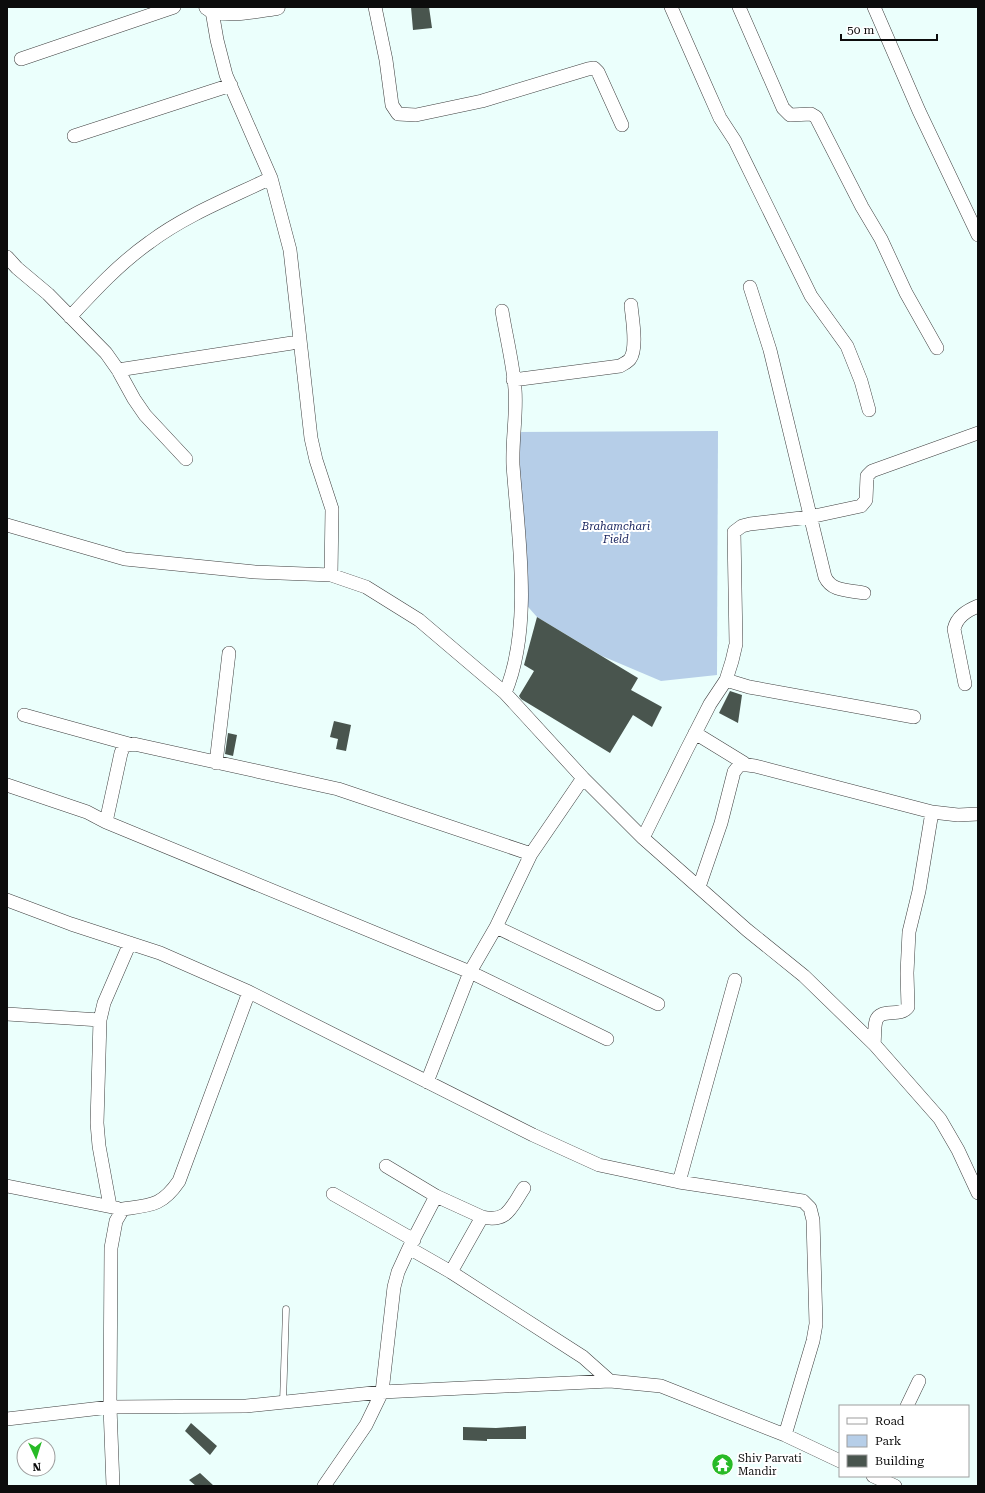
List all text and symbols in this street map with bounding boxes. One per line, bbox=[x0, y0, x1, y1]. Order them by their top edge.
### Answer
scale bar bbox=[841, 16, 937, 42]
text: 50 m bbox=[847, 23, 874, 37]
park label: Brahamchari Field bbox=[581, 520, 651, 546]
legend bbox=[839, 1405, 969, 1477]
text: Road bbox=[875, 1414, 905, 1428]
text: Park bbox=[875, 1434, 902, 1448]
north arrow bbox=[16, 1437, 56, 1477]
temple icon: Shiv Parvati Mandir bbox=[710, 1451, 736, 1477]
place label: Shiv Parvati Mandir bbox=[738, 1452, 802, 1478]
text: Building bbox=[875, 1454, 924, 1468]
text: N bbox=[31, 1460, 41, 1473]

